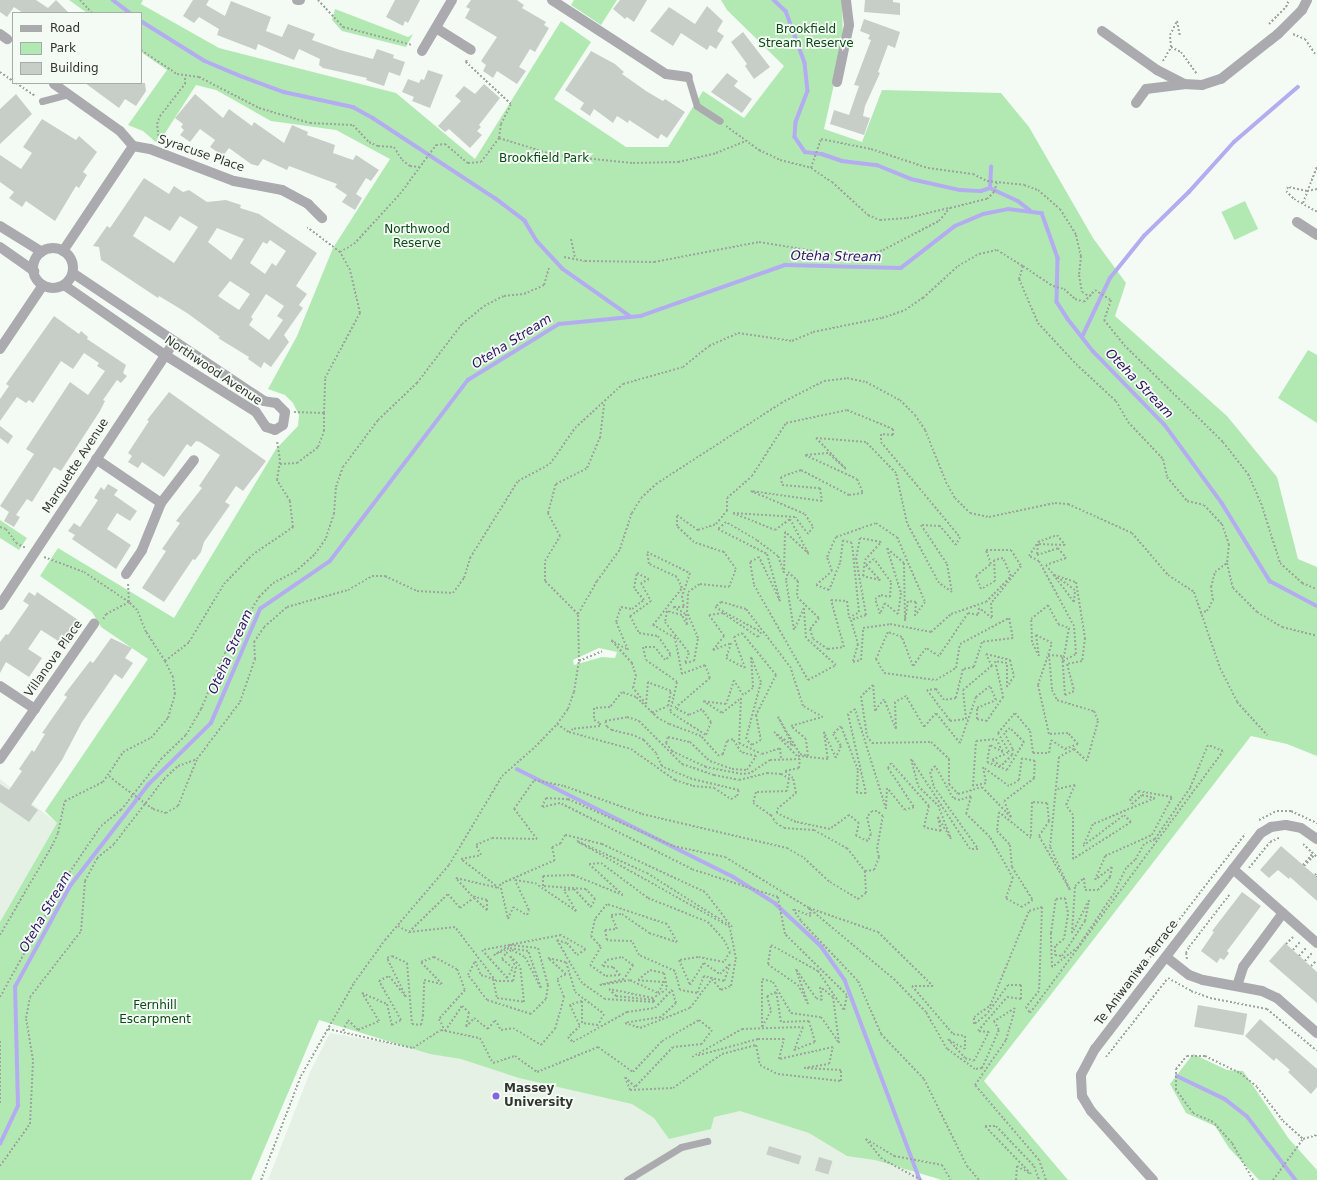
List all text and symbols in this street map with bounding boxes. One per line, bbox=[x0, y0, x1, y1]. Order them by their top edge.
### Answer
legend bbox=[12, 12, 142, 84]
text: Road bbox=[50, 21, 80, 35]
park label: Brookfield Stream Reserve bbox=[758, 23, 854, 51]
text: Park bbox=[50, 41, 76, 55]
text: Building bbox=[50, 61, 99, 75]
street label: Syracuse Place bbox=[156, 132, 246, 176]
park label: Brookfield Park bbox=[499, 152, 589, 166]
park label: Northwood Reserve bbox=[384, 223, 450, 251]
water label: Oteha Stream bbox=[790, 248, 882, 266]
water label: Oteha Stream bbox=[469, 311, 555, 373]
street label: Northwood Avenue bbox=[162, 333, 264, 409]
water label: Oteha Stream bbox=[1102, 346, 1176, 422]
street label: Marquette Avenue bbox=[40, 416, 112, 516]
water label: Oteha Stream bbox=[205, 607, 257, 697]
street label: Villanova Place bbox=[22, 618, 86, 700]
water label: Oteha Stream bbox=[16, 869, 76, 955]
street label: Te Aniwaniwa Terrace bbox=[1093, 917, 1181, 1029]
park label: Fernhill Escarpment bbox=[119, 999, 191, 1027]
place label: Massey University bbox=[504, 1082, 573, 1110]
marker: Massey University bbox=[491, 1091, 501, 1101]

